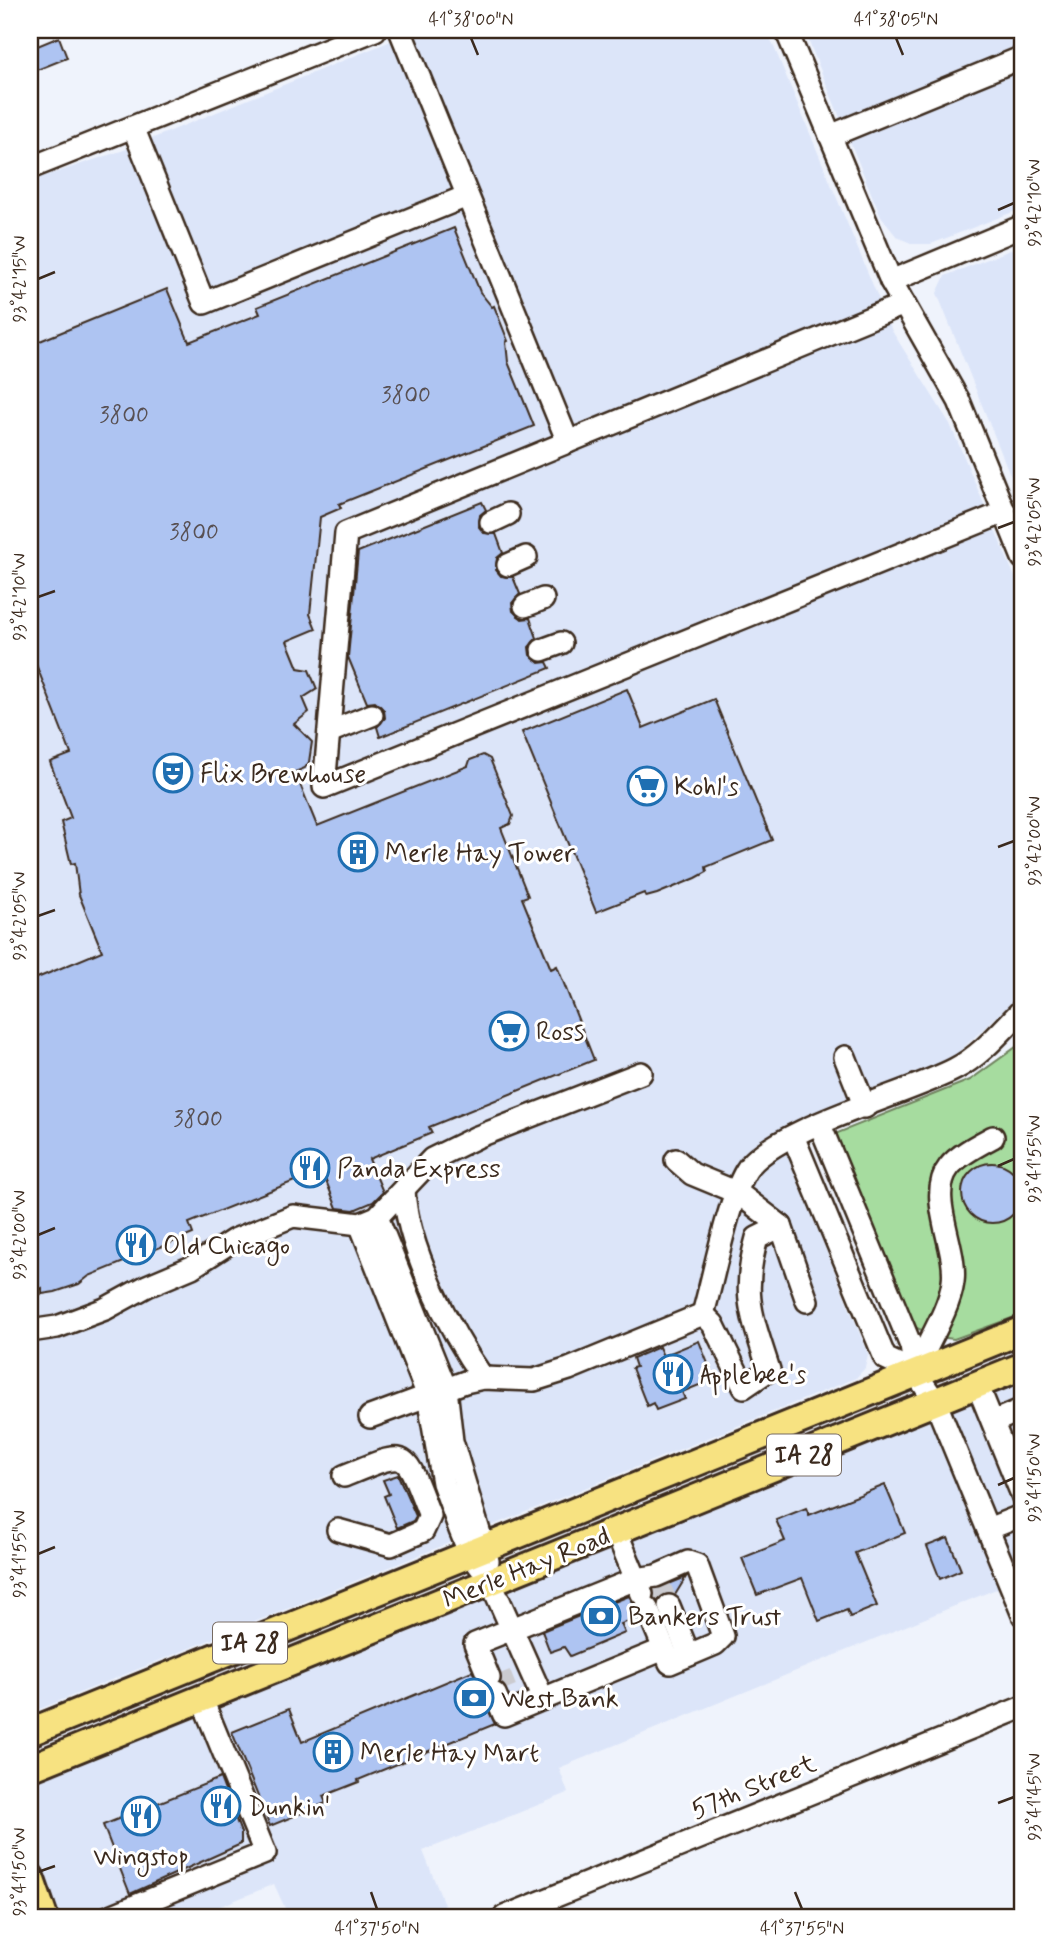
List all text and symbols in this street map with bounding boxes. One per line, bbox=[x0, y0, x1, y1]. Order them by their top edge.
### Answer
text: 41°38'00"N bbox=[428, 8, 514, 32]
text: 41°38'05"N bbox=[854, 8, 938, 32]
text: 93°42'10"W bbox=[1023, 159, 1047, 247]
text: 93°42'15"W bbox=[8, 236, 32, 322]
house number: 3800 bbox=[381, 381, 431, 411]
house number: 3800 bbox=[99, 401, 149, 431]
text: 93°42'05"W bbox=[1023, 478, 1047, 566]
house number: 3800 bbox=[169, 518, 219, 548]
text: 93°42'10"W bbox=[8, 553, 32, 641]
theatre icon: Flix Brewhouse bbox=[152, 752, 194, 794]
place label: Flix Brewhouse bbox=[200, 758, 366, 792]
supermarket icon: Kohl's bbox=[626, 765, 668, 807]
place label: Kohl's bbox=[674, 771, 739, 805]
text: 93°42'00"W bbox=[1023, 796, 1047, 886]
building icon: Merle Hay Tower bbox=[337, 831, 379, 873]
place label: Merle Hay Tower bbox=[385, 837, 575, 871]
text: 93°42'05"W bbox=[8, 872, 32, 960]
supermarket icon: Ross bbox=[488, 1010, 530, 1052]
place label: Ross bbox=[536, 1016, 584, 1050]
house number: 3800 bbox=[173, 1105, 223, 1135]
text: 93°41'55"W bbox=[1023, 1115, 1047, 1203]
restaurant icon: Panda Express bbox=[289, 1147, 331, 1189]
place label: Panda Express bbox=[337, 1153, 501, 1187]
text: 93°42'00"W bbox=[8, 1190, 32, 1280]
restaurant icon: Old Chicago bbox=[115, 1224, 157, 1266]
place label: Old Chicago bbox=[163, 1230, 290, 1266]
restaurant icon: Applebee's bbox=[652, 1353, 694, 1395]
place label: Applebee's bbox=[700, 1359, 806, 1396]
road number: IA 28 bbox=[767, 1434, 841, 1476]
text: 93°41'50"W bbox=[1023, 1434, 1047, 1522]
text: 93°41'55"W bbox=[8, 1510, 32, 1598]
street label: Merle Hay Road bbox=[438, 1520, 615, 1618]
bank icon: Bankers Trust bbox=[580, 1595, 622, 1637]
place label: Bankers Trust bbox=[628, 1601, 781, 1635]
road number: IA 28 bbox=[213, 1623, 287, 1664]
bank icon: West Bank bbox=[453, 1677, 495, 1719]
place label: West Bank bbox=[501, 1683, 619, 1717]
building icon: Merle Hay Mart bbox=[312, 1731, 354, 1773]
place label: Merle Hay Mart bbox=[360, 1737, 539, 1771]
street label: 57th Street bbox=[686, 1747, 821, 1828]
text: 93°41'45"W bbox=[1023, 1753, 1047, 1841]
restaurant icon: Dunkin' bbox=[200, 1785, 242, 1827]
place label: Dunkin' bbox=[248, 1791, 331, 1825]
restaurant icon: Wingstop bbox=[120, 1795, 162, 1837]
text: 93°41'50"W bbox=[8, 1828, 32, 1916]
place label: Wingstop bbox=[93, 1841, 189, 1877]
text: 41°37'50"N bbox=[335, 1917, 419, 1941]
text: 41°37'55"N bbox=[760, 1917, 844, 1941]

